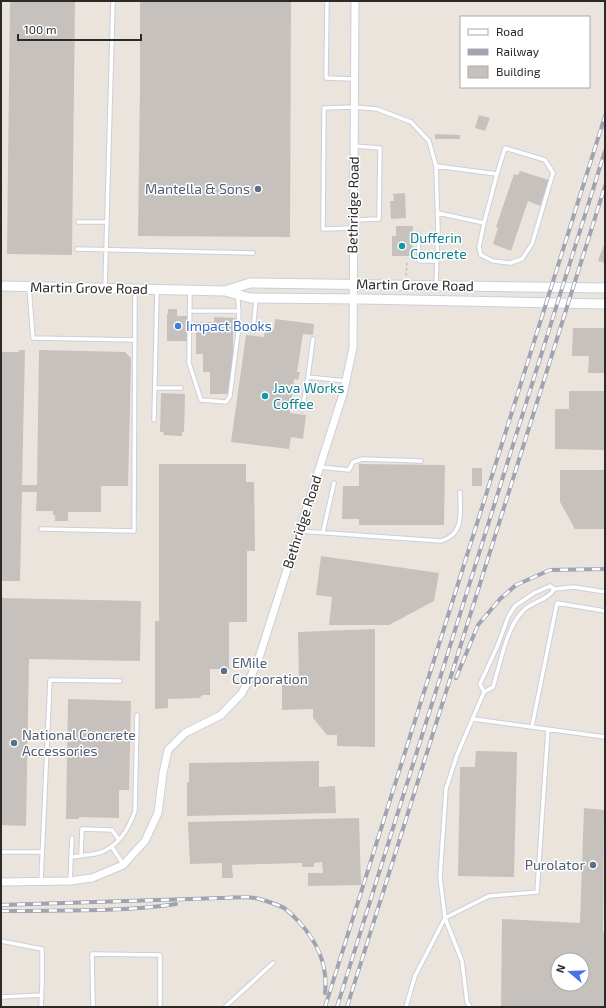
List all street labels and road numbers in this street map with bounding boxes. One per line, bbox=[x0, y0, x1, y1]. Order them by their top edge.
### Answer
street label: Bethridge Road bbox=[343, 156, 362, 254]
street label: Martin Grove Road bbox=[356, 275, 474, 294]
street label: Martin Grove Road bbox=[30, 278, 148, 297]
street label: Bethridge Road bbox=[278, 473, 325, 571]

